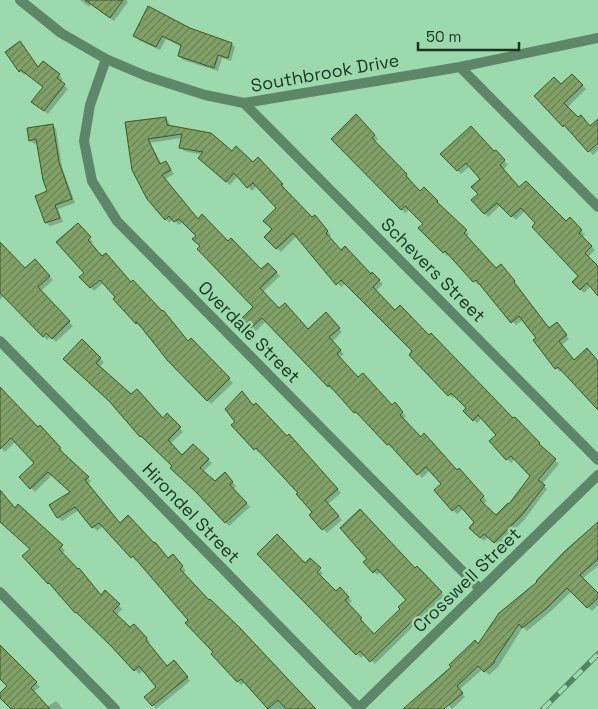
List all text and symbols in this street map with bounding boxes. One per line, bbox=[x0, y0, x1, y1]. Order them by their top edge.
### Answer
scale bar bbox=[418, 20, 519, 52]
text: 50 m bbox=[426, 27, 461, 46]
street label: Southbrook Drive bbox=[249, 48, 401, 97]
street label: Schevers Street bbox=[376, 212, 491, 327]
street label: Overdale Street bbox=[193, 276, 305, 388]
street label: Hirondel Street bbox=[138, 458, 245, 568]
street label: Crosswell Street bbox=[408, 522, 525, 637]

